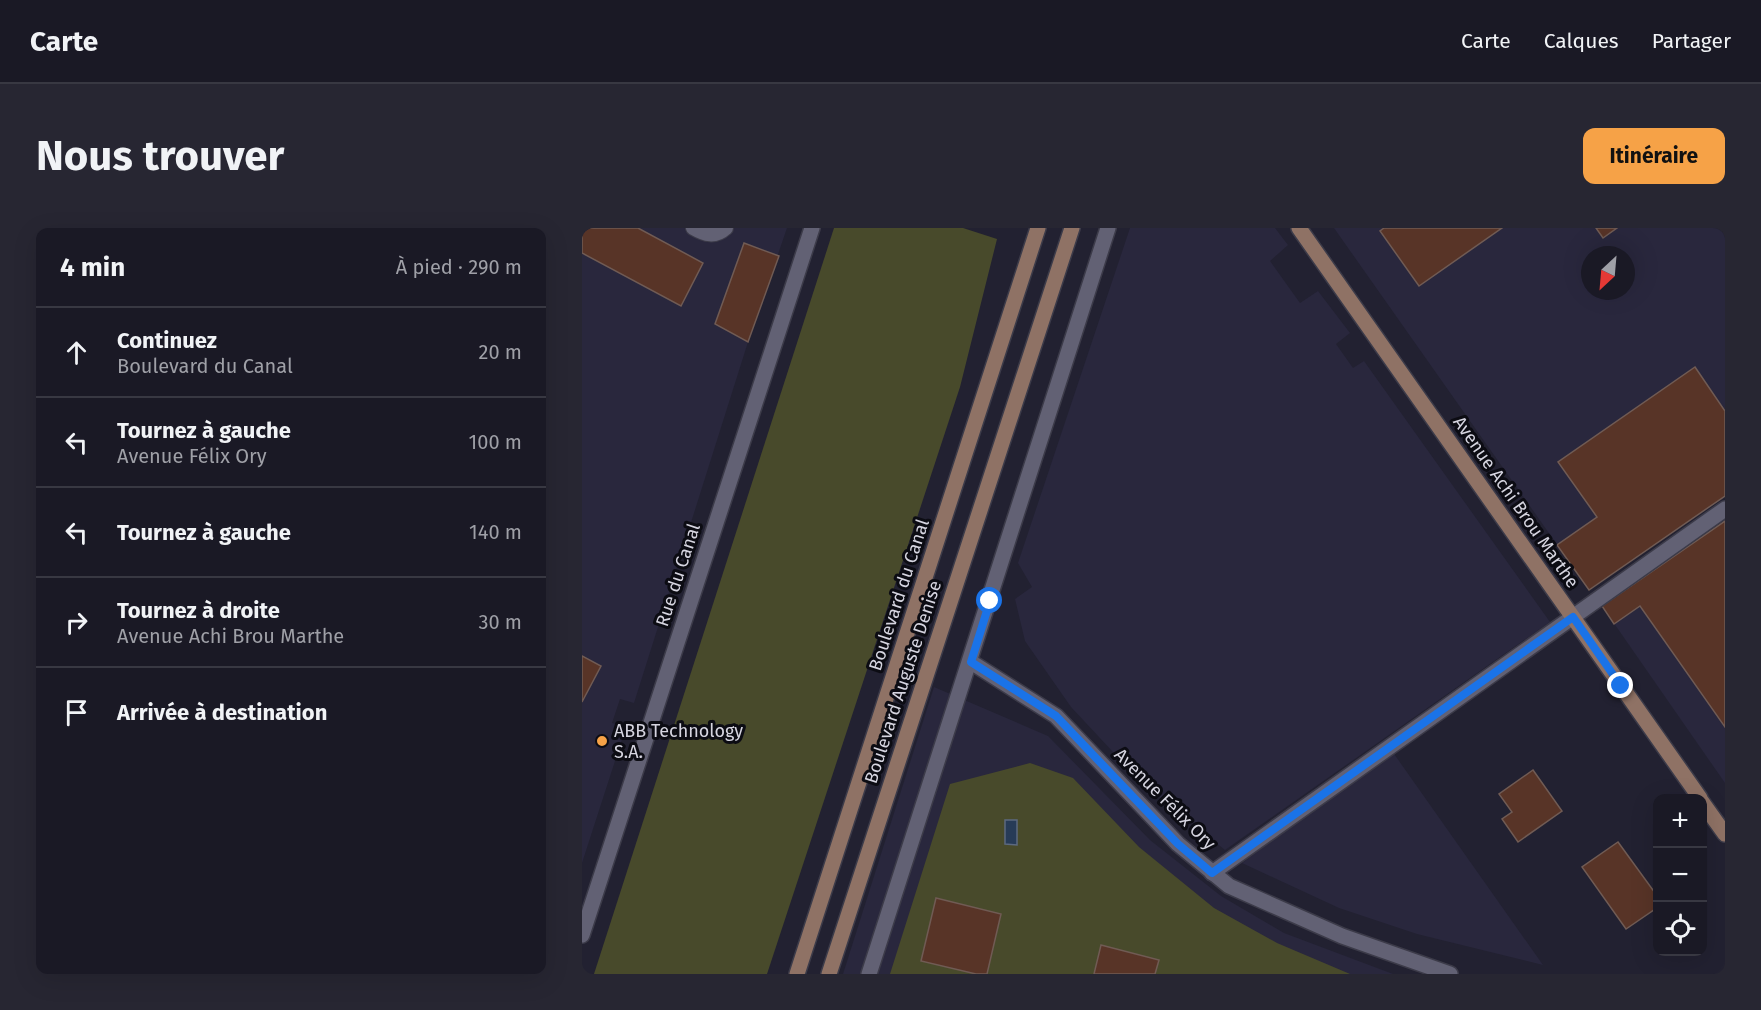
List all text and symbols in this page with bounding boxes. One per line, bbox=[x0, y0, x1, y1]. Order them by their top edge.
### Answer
text: Carte bbox=[30, 25, 98, 58]
text: Carte bbox=[1461, 28, 1511, 54]
text: Calques bbox=[1544, 28, 1619, 54]
text: Partager bbox=[1652, 28, 1731, 54]
button: Itinéraire bbox=[1583, 128, 1725, 184]
text: Nous trouver bbox=[36, 131, 284, 181]
north arrow bbox=[1581, 246, 1635, 300]
text: 4 min bbox=[60, 252, 125, 283]
text: À pied · 290 m bbox=[396, 255, 522, 279]
text: Continuez bbox=[117, 327, 217, 354]
icon: ahead bbox=[60, 336, 93, 369]
text: 20 m bbox=[479, 340, 522, 364]
text: Boulevard du Canal bbox=[117, 354, 293, 378]
street label: Avenue Achi Brou Marthe bbox=[1448, 412, 1584, 592]
text: Tournez à gauche bbox=[117, 417, 291, 444]
icon: left bbox=[60, 426, 93, 459]
text: 100 m bbox=[469, 430, 522, 454]
text: Avenue Félix Ory bbox=[117, 444, 267, 468]
icon: left bbox=[60, 516, 93, 549]
street label: Boulevard du Canal bbox=[864, 516, 934, 674]
text: Tournez à gauche bbox=[117, 519, 291, 546]
text: 140 m bbox=[469, 520, 522, 544]
street label: Rue du Canal bbox=[651, 521, 705, 629]
street label: Boulevard Auguste Denise bbox=[860, 578, 946, 786]
route start bbox=[976, 587, 1002, 613]
text: Tournez à droite bbox=[117, 597, 280, 624]
icon: right bbox=[60, 606, 93, 639]
text: 30 m bbox=[478, 610, 522, 634]
text: Avenue Achi Brou Marthe bbox=[117, 624, 344, 648]
route end bbox=[1607, 672, 1633, 698]
icon: arrive bbox=[60, 696, 93, 729]
text: Arrivée à destination bbox=[117, 699, 327, 726]
place label: ABB Technology S.A. bbox=[614, 720, 743, 763]
marker: ABB Technology S.A. bbox=[595, 734, 609, 748]
street label: Avenue Félix Ory bbox=[1110, 744, 1220, 854]
map controls bbox=[1653, 794, 1707, 956]
button: + bbox=[1653, 794, 1707, 848]
button: − bbox=[1653, 848, 1707, 902]
button: locate bbox=[1653, 902, 1707, 956]

